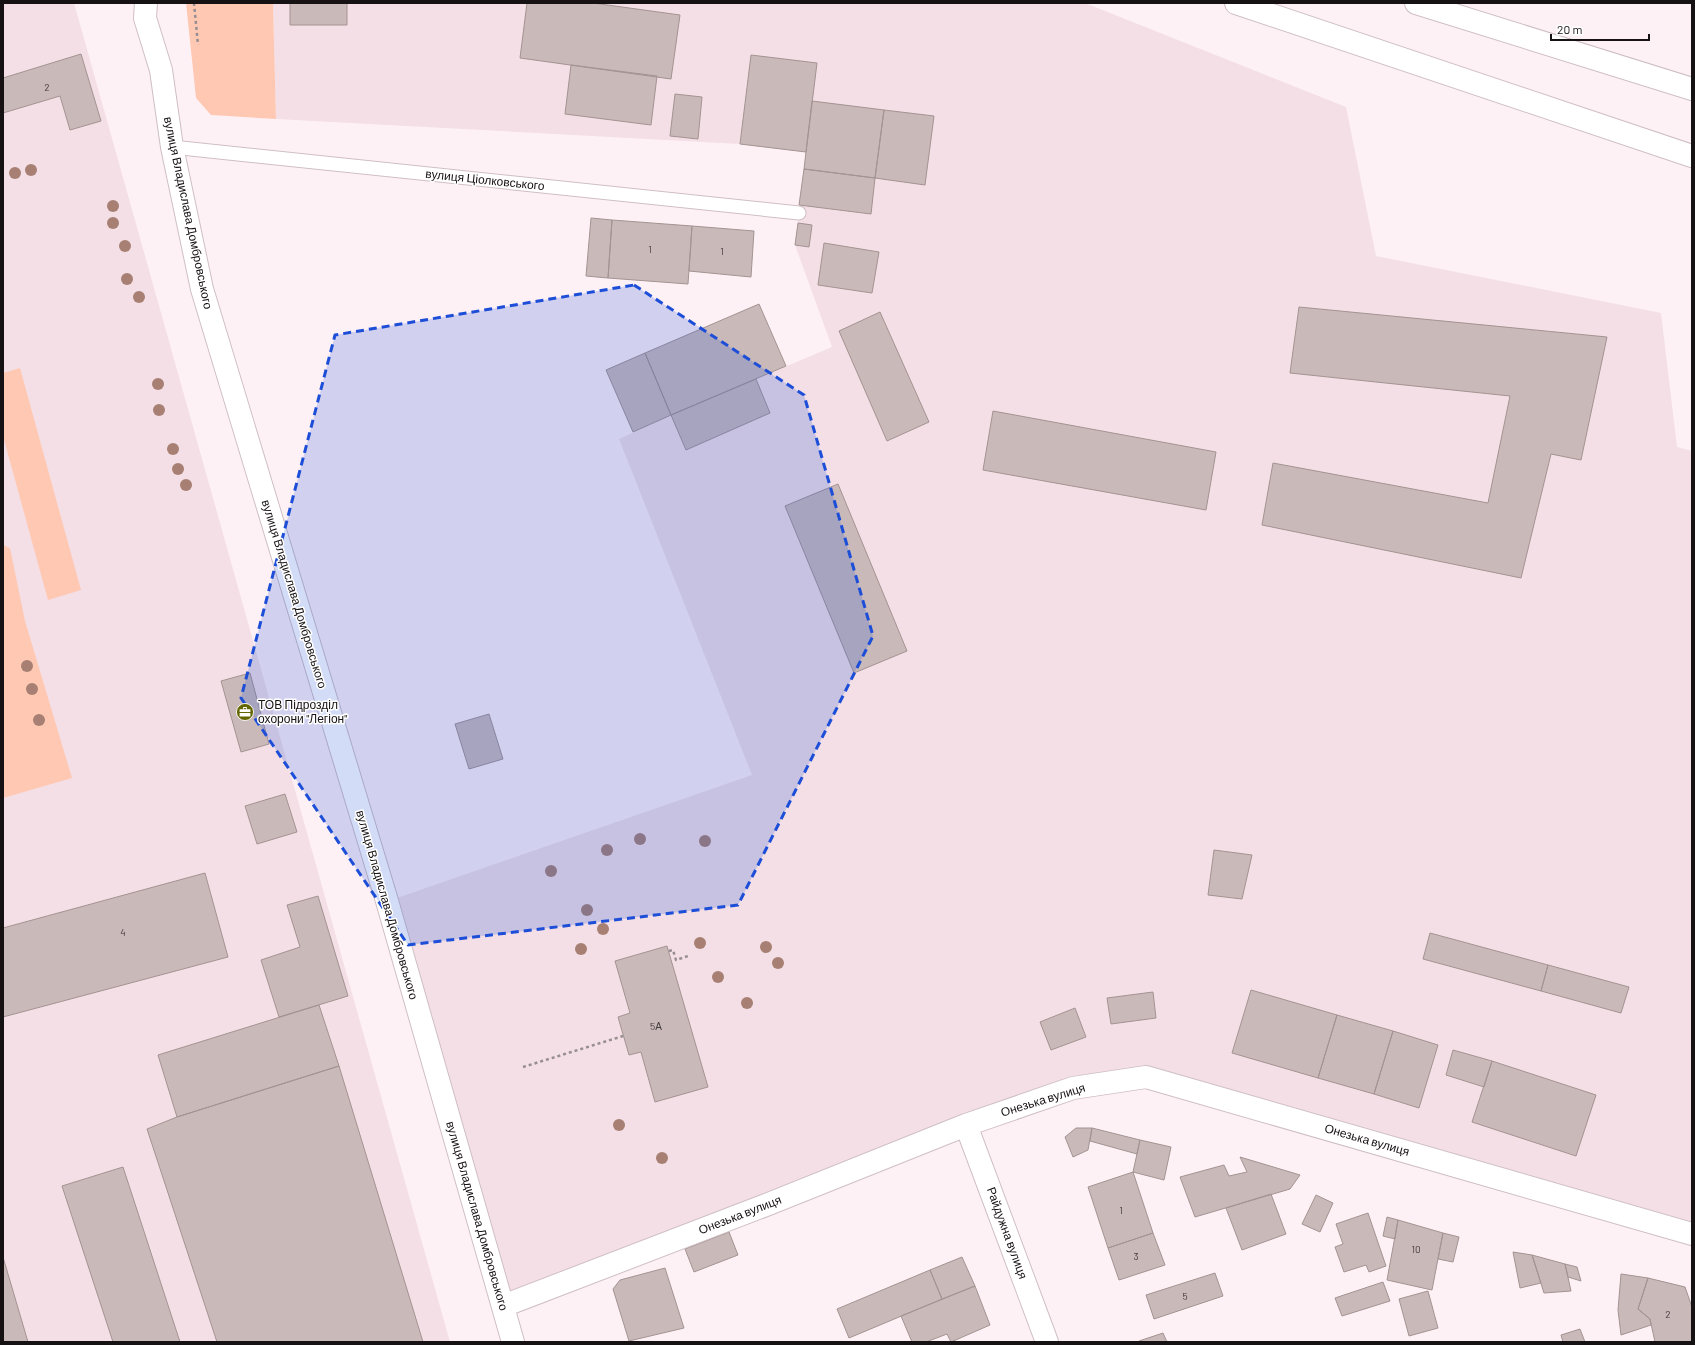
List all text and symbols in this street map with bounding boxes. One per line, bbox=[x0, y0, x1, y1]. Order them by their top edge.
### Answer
scale bar bbox=[1551, 16, 1649, 42]
text: 20 m bbox=[1557, 22, 1583, 36]
house number: 2 bbox=[44, 81, 50, 93]
street label: вулиця Владислава Домбровського bbox=[161, 115, 216, 311]
street label: вулиця Ціолковського bbox=[425, 166, 546, 193]
house number: 1 bbox=[648, 243, 652, 255]
house number: 1 bbox=[720, 245, 724, 257]
street label: вулиця Владислава Домбровського bbox=[259, 498, 330, 690]
place label: ТОВ Підрозділ охорони "Легіон" bbox=[258, 697, 347, 726]
office icon: ТОВ Підрозділ охорони "Легіон" bbox=[235, 702, 255, 722]
street label: вулиця Владислава Домбровського bbox=[353, 808, 422, 1002]
house number: 4 bbox=[120, 926, 126, 938]
house number: 5А bbox=[650, 1020, 662, 1032]
street label: Онезька вулиця bbox=[999, 1080, 1087, 1120]
street label: вулиця Владислава Домбровського bbox=[443, 1119, 512, 1313]
street label: Онезька вулиця bbox=[1323, 1120, 1411, 1159]
street label: Райдужна вулиця bbox=[984, 1185, 1031, 1281]
street label: Онезька вулиця bbox=[696, 1192, 783, 1237]
house number: 1 bbox=[1119, 1204, 1123, 1216]
house number: 10 bbox=[1411, 1243, 1421, 1255]
house number: 3 bbox=[1133, 1250, 1139, 1262]
house number: 5 bbox=[1182, 1290, 1188, 1302]
house number: 2 bbox=[1665, 1308, 1671, 1320]

